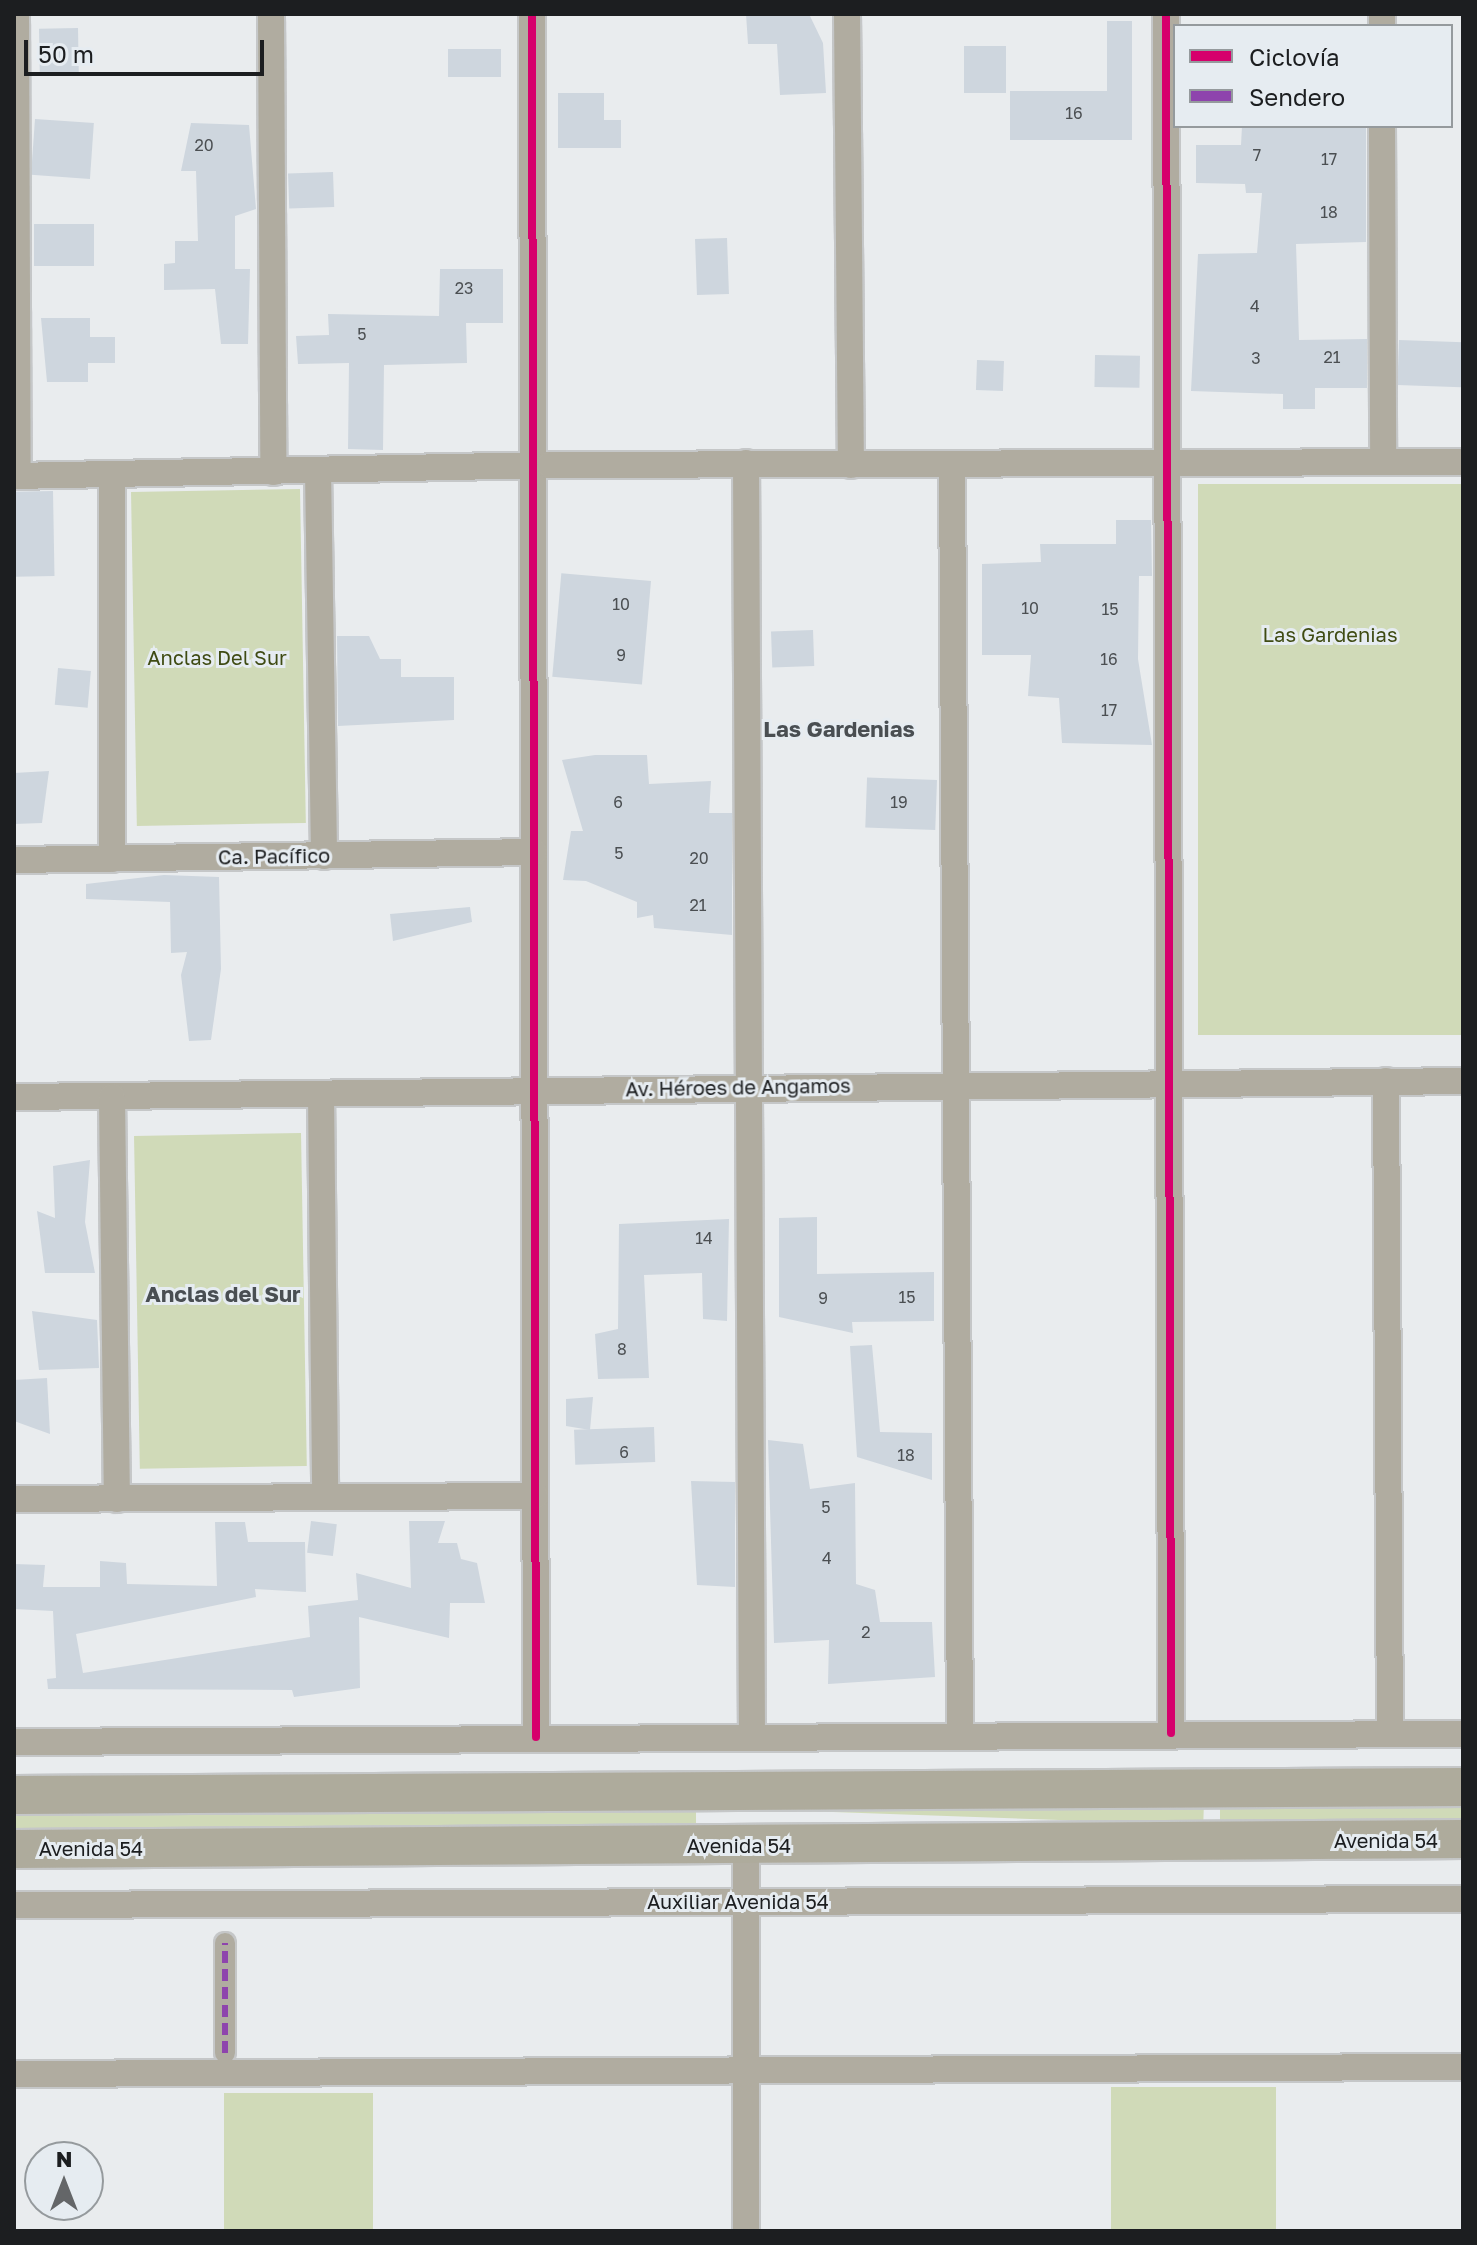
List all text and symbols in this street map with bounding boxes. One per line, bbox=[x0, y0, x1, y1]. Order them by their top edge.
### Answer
scale bar bbox=[28, 24, 268, 74]
legend bbox=[1173, 24, 1453, 128]
text: 50 m bbox=[38, 39, 94, 68]
text: Ciclovía bbox=[1249, 42, 1340, 71]
text: Sendero bbox=[1249, 82, 1345, 111]
house number: 16 bbox=[1065, 103, 1083, 123]
house number: 20 bbox=[194, 135, 214, 155]
house number: 7 bbox=[1253, 145, 1261, 165]
house number: 17 bbox=[1321, 149, 1337, 169]
house number: 18 bbox=[1320, 202, 1338, 222]
house number: 23 bbox=[455, 278, 473, 298]
house number: 4 bbox=[1250, 296, 1260, 316]
house number: 5 bbox=[357, 324, 367, 344]
house number: 21 bbox=[1323, 347, 1341, 367]
house number: 3 bbox=[1251, 348, 1261, 368]
house number: 10 bbox=[612, 594, 630, 614]
house number: 10 bbox=[1021, 598, 1039, 618]
house number: 15 bbox=[1101, 599, 1119, 619]
park label: Las Gardenias bbox=[1263, 622, 1397, 646]
park label: Anclas Del Sur bbox=[147, 645, 287, 669]
house number: 9 bbox=[616, 645, 626, 665]
house number: 16 bbox=[1100, 649, 1118, 669]
house number: 17 bbox=[1101, 700, 1117, 720]
district label: Las Gardenias bbox=[763, 716, 915, 742]
house number: 6 bbox=[613, 792, 623, 812]
house number: 19 bbox=[890, 792, 908, 812]
street label: Ca. Pacífico bbox=[218, 843, 330, 869]
house number: 5 bbox=[614, 843, 624, 863]
house number: 20 bbox=[689, 848, 709, 868]
house number: 21 bbox=[689, 895, 707, 915]
street label: Av. Héroes de Angamos bbox=[625, 1073, 851, 1101]
house number: 14 bbox=[695, 1228, 713, 1248]
district label: Anclas del Sur bbox=[145, 1281, 301, 1307]
house number: 15 bbox=[898, 1287, 916, 1307]
house number: 9 bbox=[818, 1288, 828, 1308]
house number: 8 bbox=[617, 1339, 627, 1359]
house number: 6 bbox=[619, 1442, 629, 1462]
house number: 18 bbox=[897, 1445, 915, 1465]
house number: 5 bbox=[821, 1497, 831, 1517]
house number: 4 bbox=[822, 1548, 832, 1568]
house number: 2 bbox=[861, 1622, 871, 1642]
street label: Avenida 54 bbox=[1334, 1828, 1438, 1852]
street label: Avenida 54 bbox=[687, 1833, 791, 1857]
street label: Avenida 54 bbox=[39, 1836, 143, 1860]
street label: Auxiliar Avenida 54 bbox=[647, 1889, 829, 1913]
north arrow bbox=[24, 2141, 104, 2221]
text: N bbox=[56, 2145, 72, 2172]

